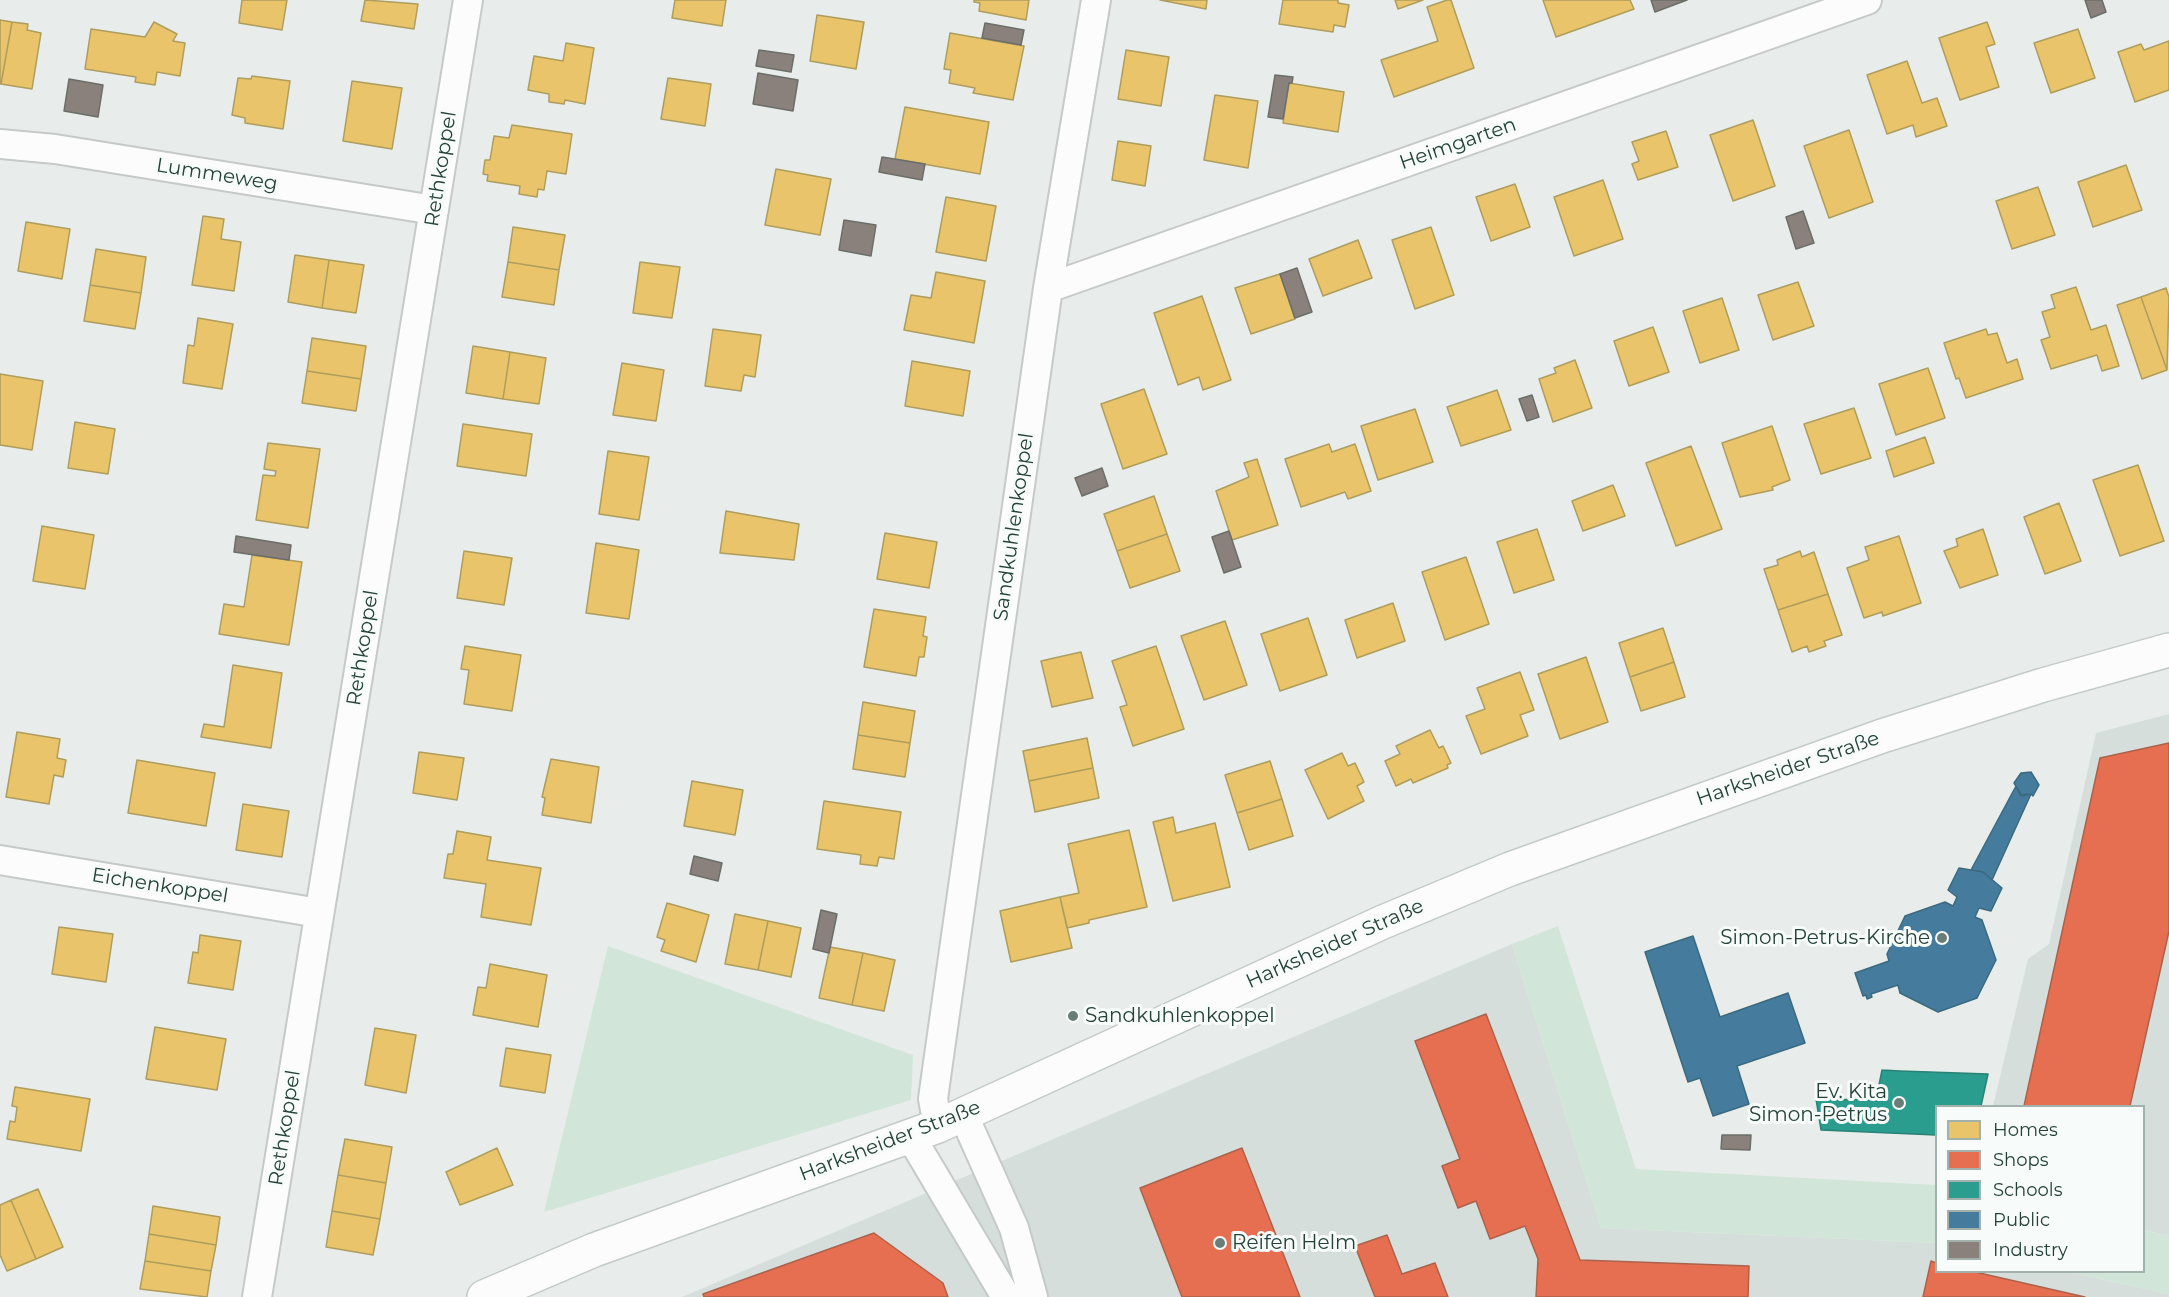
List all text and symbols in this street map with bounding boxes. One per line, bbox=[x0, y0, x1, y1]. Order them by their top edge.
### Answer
street label: Rethkoppel bbox=[420, 109, 462, 229]
street label: Heimgarten bbox=[1396, 113, 1520, 175]
street label: Lummeweg bbox=[155, 154, 279, 196]
street label: Sandkuhlenkoppel bbox=[989, 431, 1039, 623]
street label: Rethkoppel bbox=[342, 588, 384, 708]
street label: Harksheider Straße bbox=[1693, 726, 1883, 812]
street label: Eichenkoppel bbox=[90, 863, 230, 909]
street label: Harksheider Straße bbox=[1242, 894, 1428, 994]
place label: Simon-Petrus-Kirche bbox=[1720, 926, 1930, 950]
marker: Simon-Petrus-Kirche bbox=[1935, 931, 1949, 945]
place label: Sandkuhlenkoppel bbox=[1085, 1004, 1275, 1028]
marker: Sandkuhlenkoppel bbox=[1066, 1009, 1080, 1023]
street label: Rethkoppel bbox=[264, 1068, 306, 1188]
place label: Ev. Kita Simon-Petrus bbox=[1749, 1080, 1887, 1127]
street label: Harksheider Straße bbox=[796, 1095, 984, 1187]
marker: Ev. Kita Simon-Petrus bbox=[1892, 1096, 1906, 1110]
legend bbox=[1935, 1105, 2145, 1273]
text: Homes bbox=[1993, 1119, 2058, 1141]
text: Shops bbox=[1993, 1149, 2049, 1171]
text: Schools bbox=[1993, 1179, 2062, 1201]
text: Public bbox=[1993, 1209, 2050, 1231]
place label: Reifen Helm bbox=[1232, 1231, 1356, 1255]
marker: Reifen Helm bbox=[1213, 1236, 1227, 1250]
text: Industry bbox=[1993, 1239, 2068, 1261]

